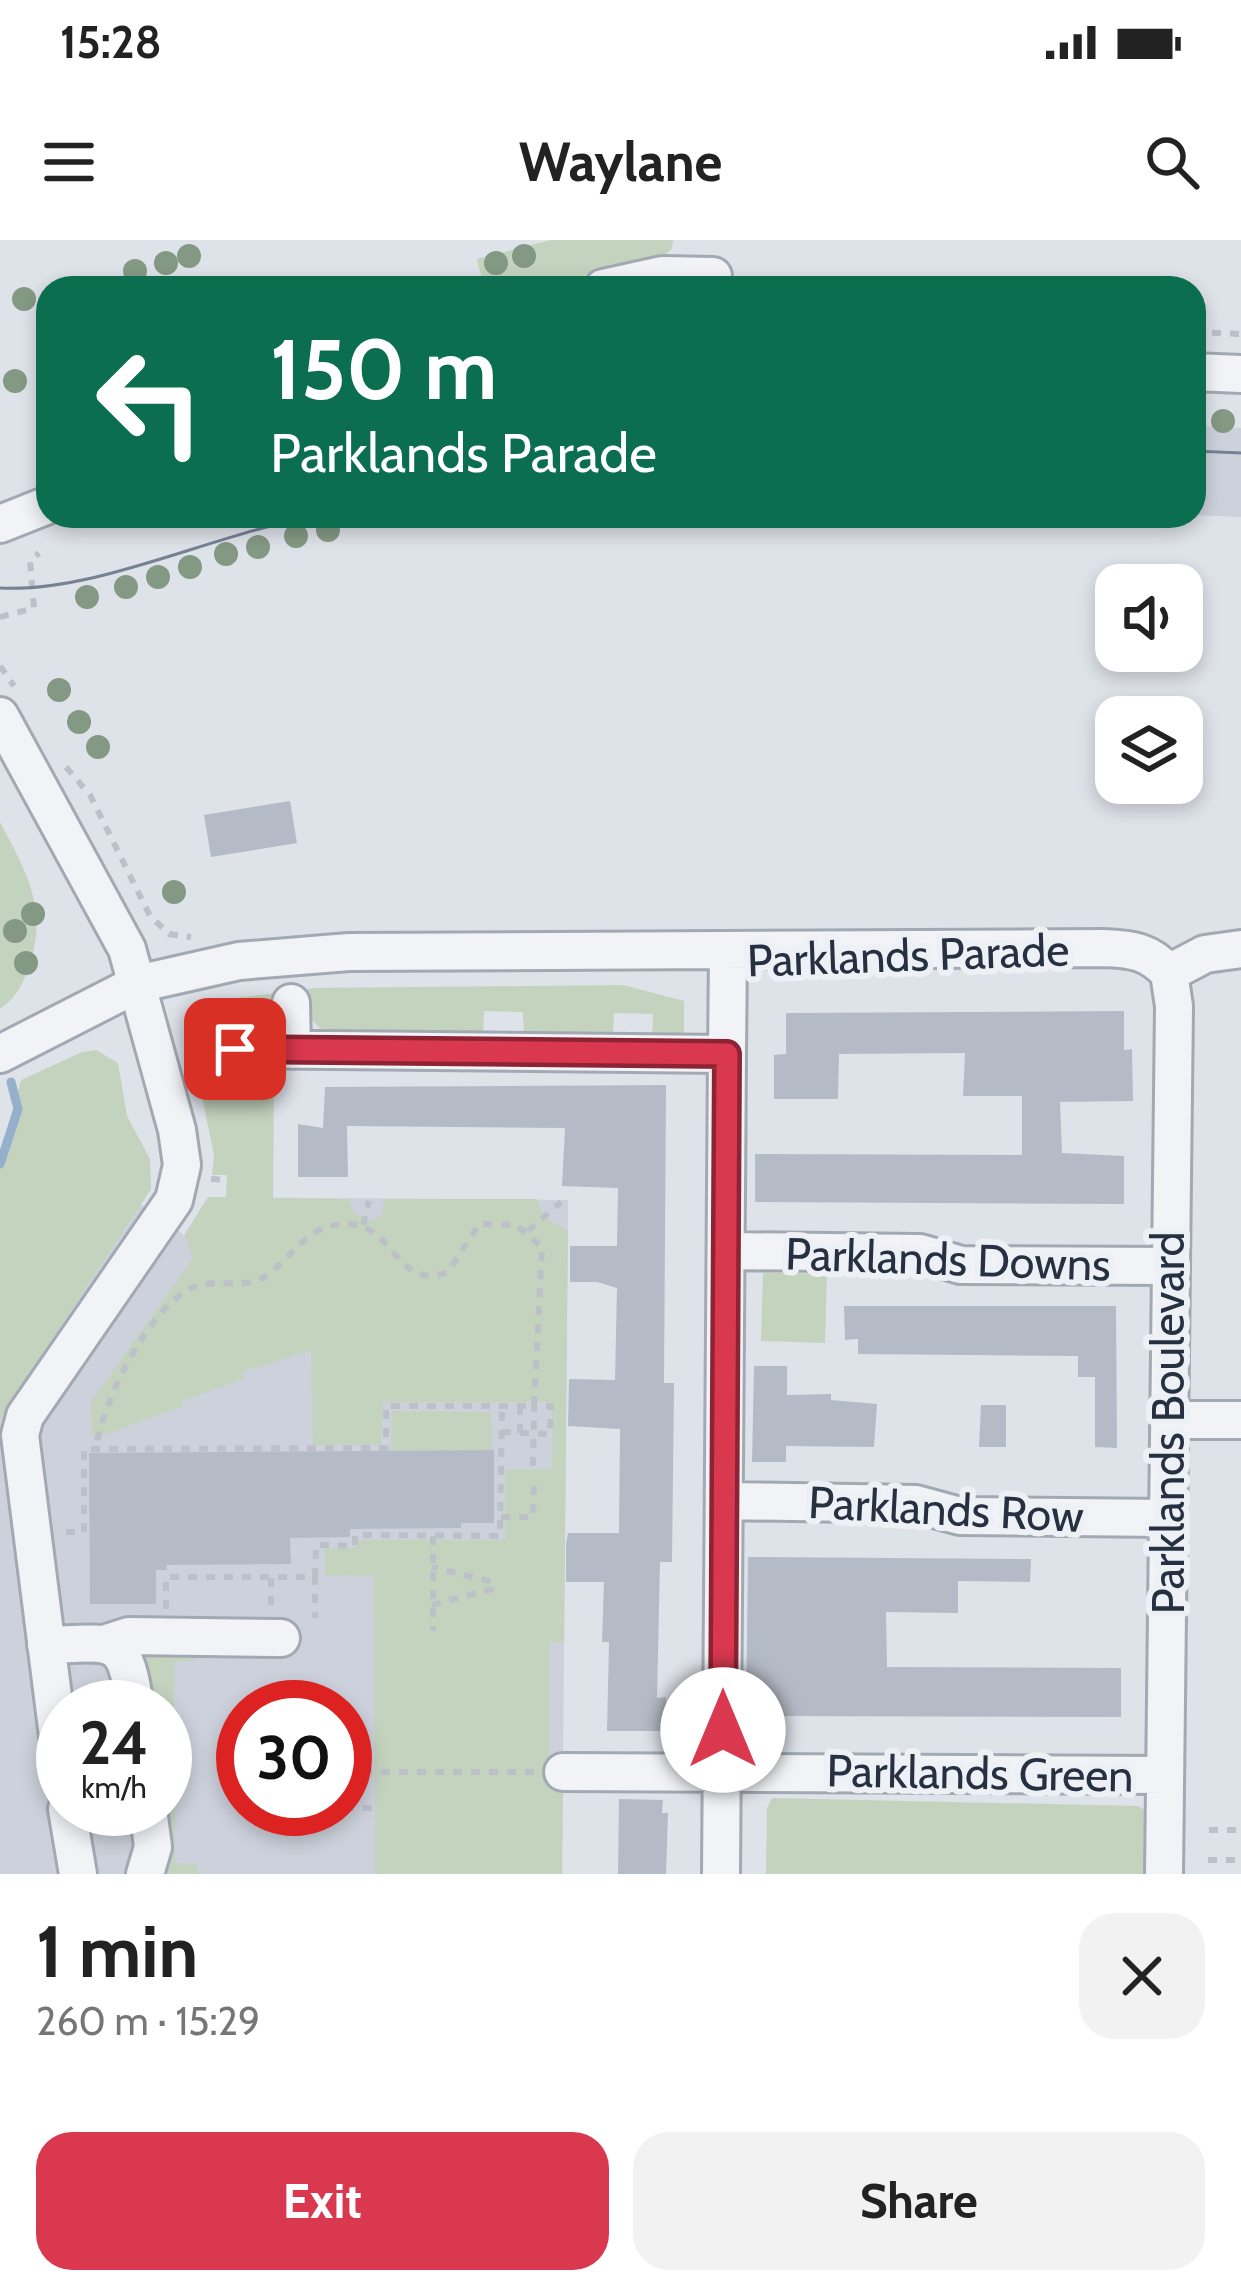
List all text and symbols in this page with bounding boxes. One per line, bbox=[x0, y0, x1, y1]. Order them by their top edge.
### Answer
text: 15:28 bbox=[60, 15, 162, 69]
icon: menu bbox=[36, 129, 102, 195]
text: Waylane bbox=[519, 129, 722, 195]
icon: search bbox=[1139, 129, 1205, 195]
text: 150 m bbox=[270, 318, 497, 420]
icon: left bbox=[72, 324, 228, 480]
text: Parklands Parade bbox=[270, 420, 657, 486]
map controls bbox=[1095, 564, 1203, 804]
button: sound bbox=[1095, 564, 1203, 672]
button: layers bbox=[1095, 696, 1203, 804]
street label: Parklands Parade bbox=[746, 922, 1070, 988]
pin bbox=[184, 998, 286, 1100]
icon: arrive bbox=[202, 1016, 268, 1082]
street label: Parklands Downs bbox=[784, 1226, 1112, 1292]
street label: Parklands Boulevard bbox=[1141, 1232, 1195, 1614]
street label: Parklands Row bbox=[807, 1475, 1085, 1543]
position arrow bbox=[660, 1667, 786, 1793]
speed limit sign: 30 bbox=[216, 1680, 372, 1836]
text: 24 bbox=[80, 1706, 149, 1779]
street label: Parklands Green bbox=[826, 1743, 1134, 1803]
text: km/h bbox=[81, 1769, 147, 1806]
text: 1 min bbox=[36, 1908, 198, 1995]
button: close bbox=[1079, 1913, 1205, 2039]
text: 260 m · 15:29 bbox=[36, 1997, 260, 2045]
button: Exit bbox=[36, 2132, 609, 2270]
button: Share bbox=[633, 2132, 1205, 2270]

